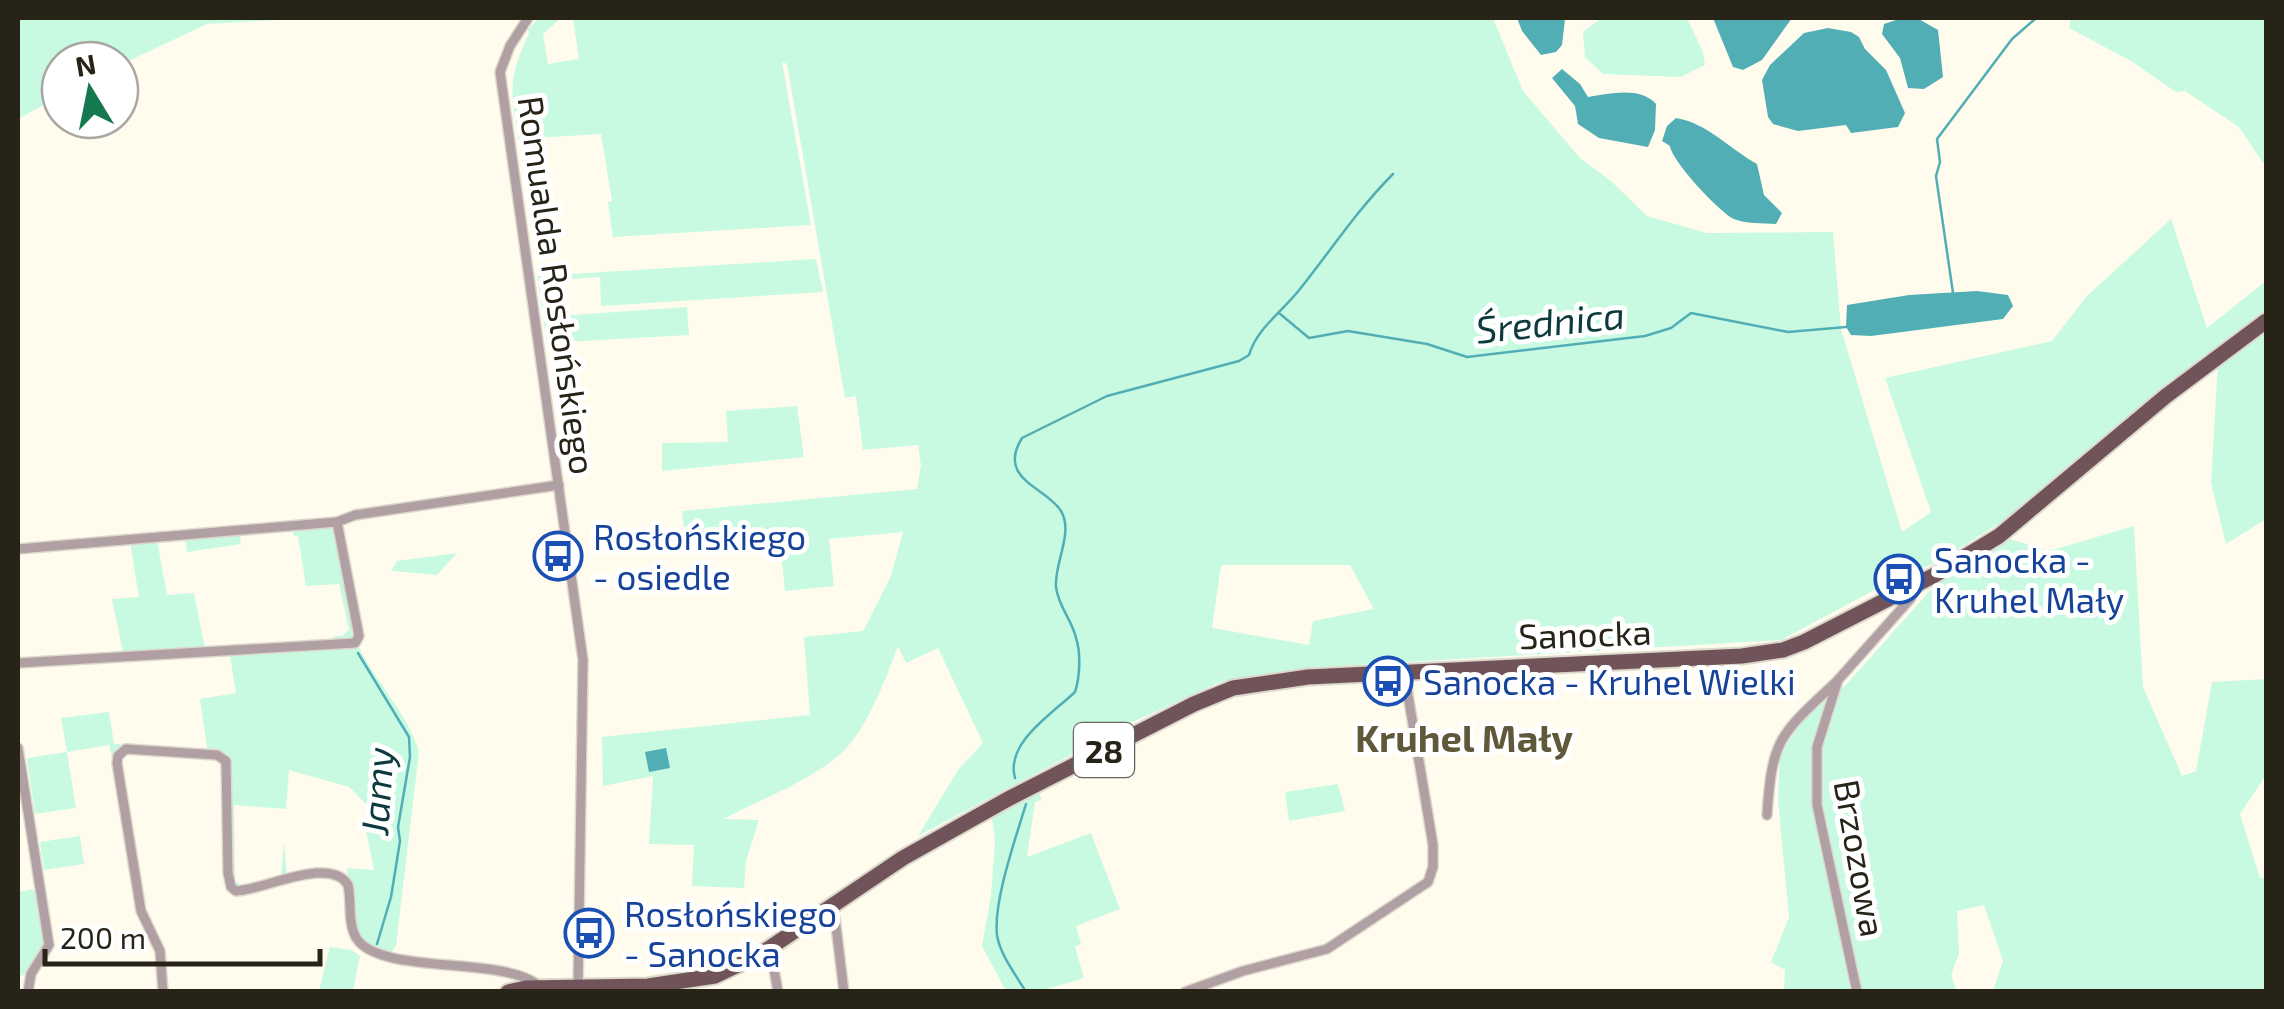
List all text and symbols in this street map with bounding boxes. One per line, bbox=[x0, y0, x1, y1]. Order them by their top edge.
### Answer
north arrow bbox=[40, 40, 140, 140]
text: N bbox=[73, 46, 98, 83]
street label: Romualda Rosłońskiego bbox=[511, 93, 605, 477]
water label: Średnica bbox=[1473, 290, 1627, 352]
place label: Rosłońskiego - osiedle bbox=[593, 515, 806, 597]
bus stop icon: Rosłońskiego - osiedle bbox=[532, 530, 584, 582]
place label: Sanocka - Kruhel Mały bbox=[1934, 538, 2124, 620]
bus stop icon: Sanocka - Kruhel Mały bbox=[1873, 553, 1925, 605]
street label: Sanocka bbox=[1518, 610, 1652, 656]
bus stop icon: Sanocka - Kruhel Wielki bbox=[1362, 655, 1414, 707]
place label: Sanocka - Kruhel Wielki bbox=[1423, 660, 1796, 702]
district label: Kruhel Mały bbox=[1355, 714, 1574, 760]
road number: 28 bbox=[1074, 723, 1134, 777]
water label: Jamy bbox=[350, 745, 402, 838]
street label: Brzozowa bbox=[1827, 776, 1895, 940]
place label: Rosłońskiego - Sanocka bbox=[624, 892, 837, 974]
scale bar bbox=[45, 904, 320, 966]
bus stop icon: Rosłońskiego - Sanocka bbox=[563, 907, 615, 959]
text: 200 m bbox=[60, 919, 146, 955]

